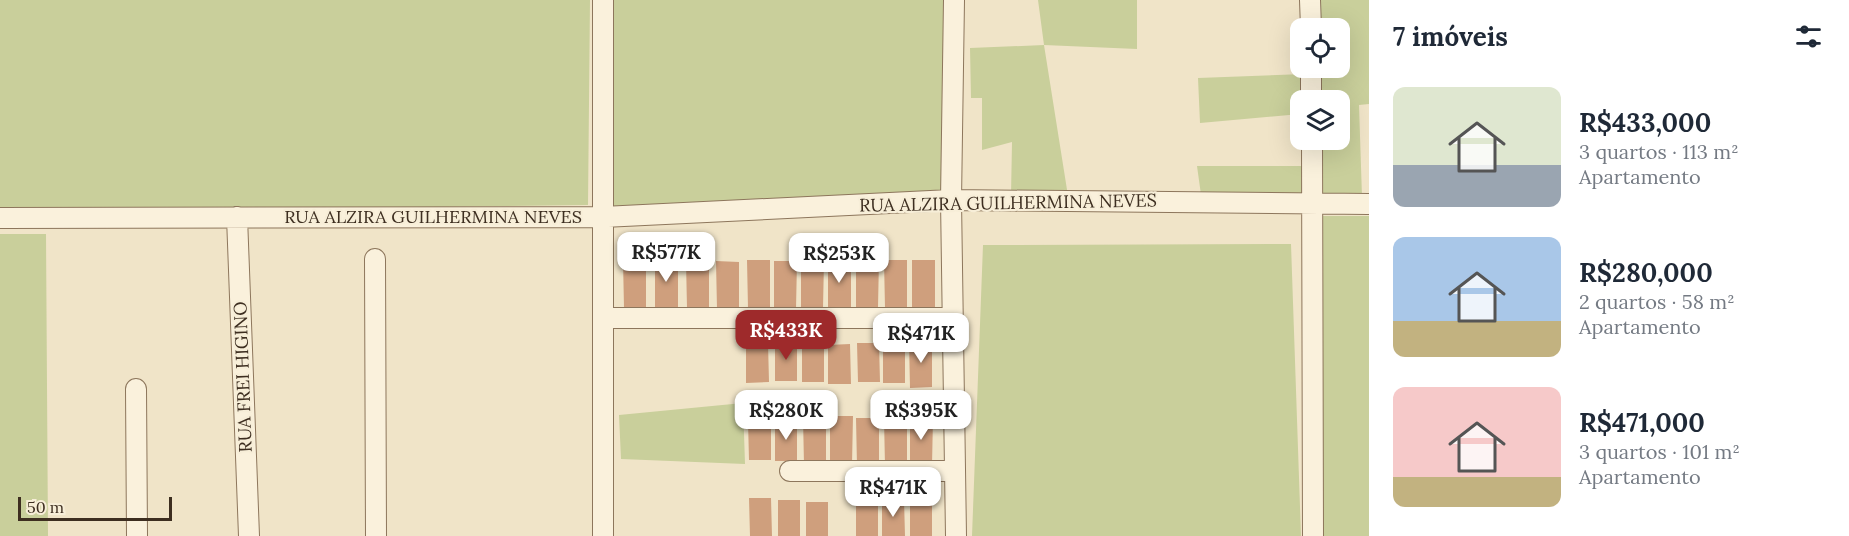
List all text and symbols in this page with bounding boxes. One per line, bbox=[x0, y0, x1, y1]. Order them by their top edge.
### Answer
map controls bbox=[1290, 18, 1350, 150]
button: locate bbox=[1290, 18, 1350, 78]
text: 7 imóveis bbox=[1393, 20, 1508, 53]
icon: filters bbox=[1792, 20, 1825, 53]
button: layers bbox=[1290, 90, 1350, 150]
text: R$433,000 bbox=[1579, 106, 1711, 139]
icon: home bbox=[1441, 111, 1513, 183]
text: 3 quartos · 113 m² bbox=[1579, 139, 1739, 164]
text: Apartamento bbox=[1579, 164, 1701, 189]
street label: RUA ALZIRA GUILHERMINA NEVES bbox=[859, 188, 1157, 217]
street label: RUA ALZIRA GUILHERMINA NEVES bbox=[284, 205, 582, 228]
pin: R$577K bbox=[617, 232, 715, 283]
pin: R$253K bbox=[790, 233, 888, 284]
text: R$577K bbox=[631, 239, 701, 264]
text: R$253K bbox=[803, 240, 875, 265]
text: R$280,000 bbox=[1579, 256, 1713, 289]
icon: home bbox=[1441, 261, 1513, 333]
text: 2 quartos · 58 m² bbox=[1579, 289, 1735, 314]
street label: RUA FREI HIGINO bbox=[228, 301, 257, 453]
pin: R$433K bbox=[737, 310, 835, 361]
pin: R$471K bbox=[872, 313, 970, 364]
text: Apartamento bbox=[1579, 314, 1701, 339]
text: R$433K bbox=[749, 317, 823, 342]
text: R$471K bbox=[887, 320, 955, 345]
pin: R$280K bbox=[737, 390, 835, 441]
pin: R$395K bbox=[872, 390, 970, 441]
text: R$280K bbox=[749, 397, 823, 422]
text: R$395K bbox=[884, 397, 958, 422]
text: R$471,000 bbox=[1579, 406, 1705, 439]
icon: home bbox=[1441, 411, 1513, 483]
text: 3 quartos · 101 m² bbox=[1579, 439, 1740, 464]
text: Apartamento bbox=[1579, 464, 1701, 489]
pin: R$471K bbox=[844, 467, 942, 518]
text: R$471K bbox=[859, 474, 927, 499]
scale bar bbox=[18, 494, 172, 522]
text: 50 m bbox=[27, 497, 64, 517]

